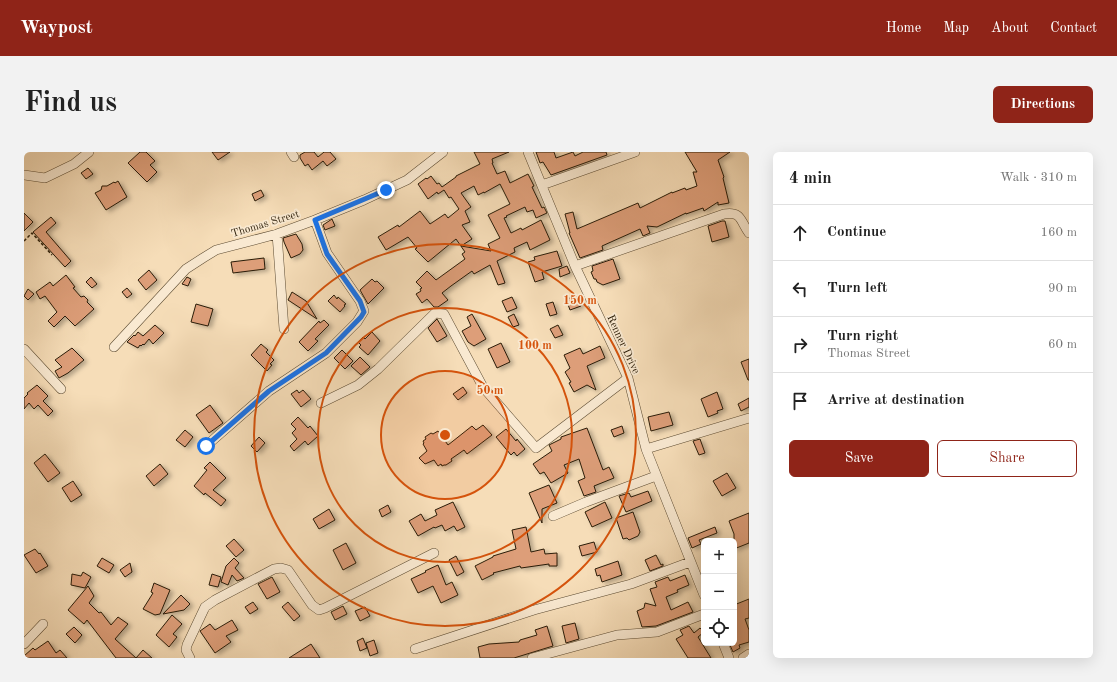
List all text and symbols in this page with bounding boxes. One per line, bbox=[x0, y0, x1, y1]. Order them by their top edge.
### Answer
text: Waypost bbox=[20, 19, 93, 38]
text: Home bbox=[886, 21, 921, 35]
text: Map bbox=[943, 21, 969, 35]
text: About bbox=[991, 21, 1028, 35]
text: Contact bbox=[1050, 21, 1097, 35]
button: Directions bbox=[993, 86, 1093, 123]
text: Find us bbox=[24, 90, 117, 118]
text: 4 min bbox=[789, 170, 832, 187]
text: Walk · 310 m bbox=[1000, 171, 1077, 184]
route end bbox=[377, 181, 395, 199]
street label: Thomas Street bbox=[230, 209, 301, 240]
icon: ahead bbox=[789, 222, 811, 244]
text: Continue bbox=[827, 225, 886, 240]
text: 160 m bbox=[1040, 226, 1077, 239]
icon: left bbox=[789, 278, 811, 300]
text: Turn left bbox=[827, 281, 887, 296]
text: 90 m bbox=[1048, 282, 1077, 295]
text: 150 m bbox=[563, 294, 597, 307]
street label: Renner Drive bbox=[604, 313, 641, 376]
text: Turn right bbox=[827, 329, 898, 344]
icon: right bbox=[789, 334, 811, 356]
text: 60 m bbox=[1048, 338, 1077, 351]
text: 100 m bbox=[518, 340, 552, 352]
text: Thomas Street bbox=[827, 347, 910, 360]
text: 50 m bbox=[477, 384, 504, 397]
icon: arrive bbox=[789, 390, 811, 412]
text: Arrive at destination bbox=[827, 393, 965, 408]
centre of rings bbox=[438, 428, 452, 442]
route start bbox=[197, 437, 215, 455]
button: Save bbox=[789, 440, 929, 477]
button: Share bbox=[937, 440, 1077, 477]
map controls bbox=[701, 538, 737, 646]
button: + bbox=[701, 538, 737, 574]
button: − bbox=[701, 574, 737, 610]
button: locate bbox=[701, 610, 737, 646]

